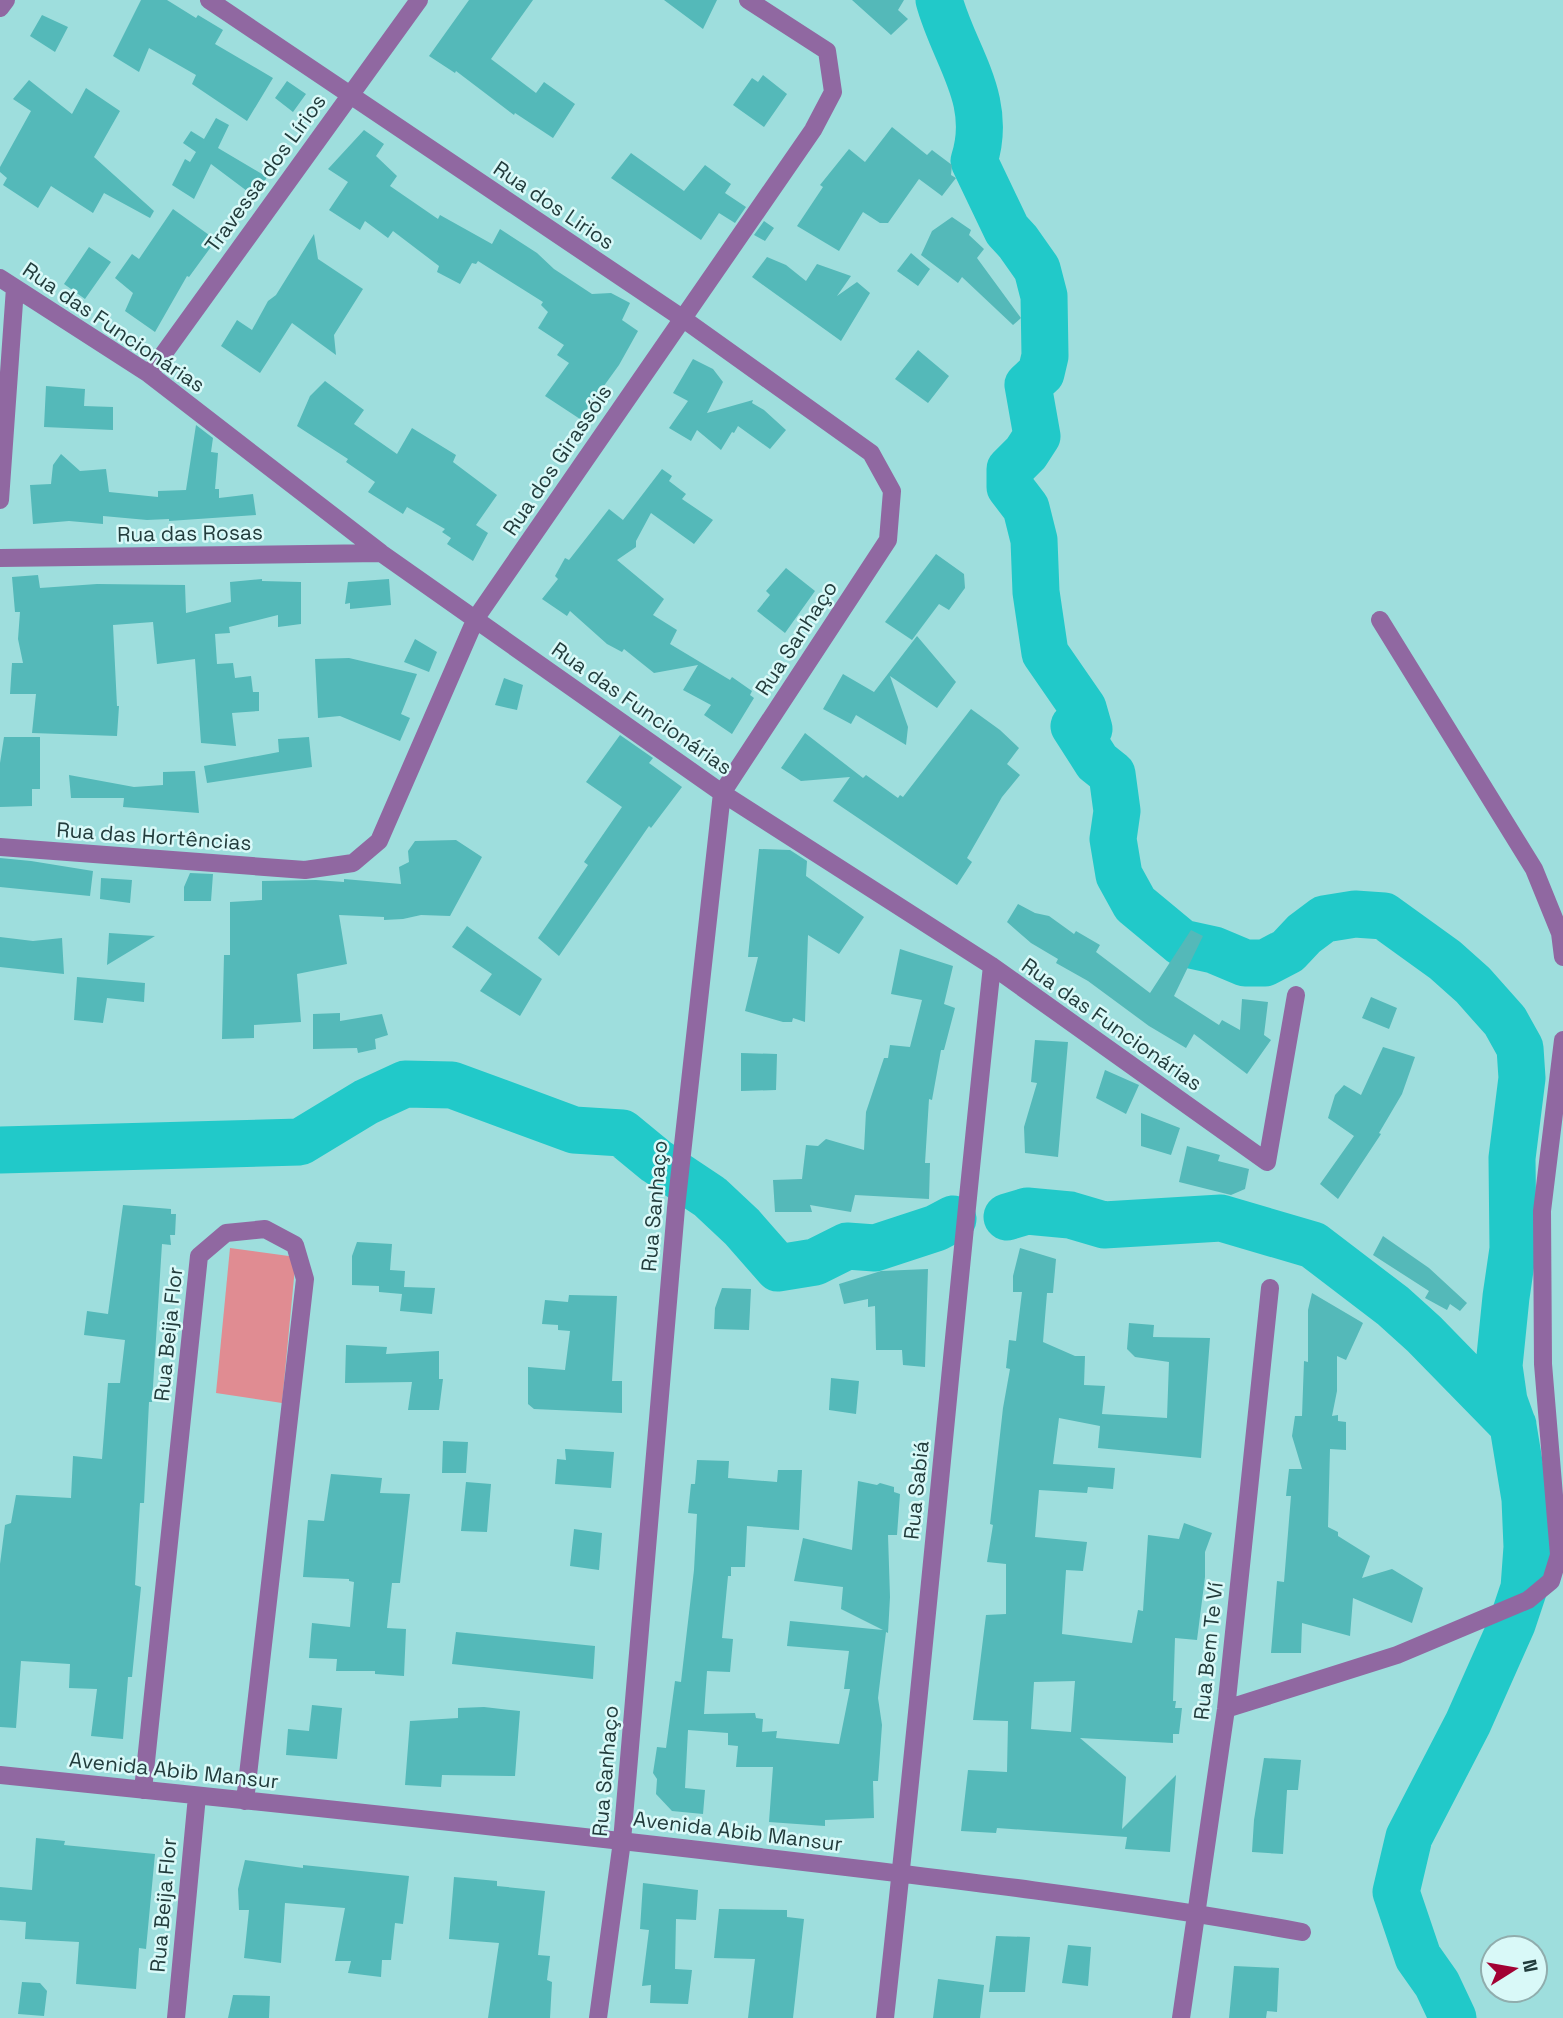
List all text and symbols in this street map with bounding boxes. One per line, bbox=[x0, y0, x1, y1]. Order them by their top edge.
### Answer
street label: Travessa dos Lírios bbox=[198, 88, 332, 258]
street label: Rua dos Lirios bbox=[488, 155, 620, 255]
street label: Rua das Funcionárias bbox=[18, 256, 210, 398]
street label: Rua dos Girassóis bbox=[496, 379, 618, 541]
street label: Rua das Rosas bbox=[117, 518, 263, 548]
street label: Rua Sanhaço bbox=[749, 575, 843, 701]
street label: Rua das Funcionárias bbox=[546, 635, 738, 781]
street label: Rua das Hortências bbox=[56, 816, 252, 856]
street label: Rua das Funcionárias bbox=[1016, 951, 1208, 1097]
street label: Rua Sanhaço bbox=[635, 1139, 673, 1273]
street label: Rua Beija Flor bbox=[148, 1265, 188, 1403]
street label: Rua Sabiá bbox=[897, 1439, 935, 1541]
street label: Rua Bem Te Ví bbox=[1187, 1580, 1229, 1721]
street label: Rua Sanhaço bbox=[586, 1704, 624, 1838]
street label: Avenida Abib Mansur bbox=[68, 1746, 280, 1794]
street label: Avenida Abib Mansur bbox=[632, 1805, 844, 1857]
street label: Rua Beija Flor bbox=[144, 1836, 182, 1973]
north arrow bbox=[1479, 1934, 1549, 2004]
text: N bbox=[1517, 1957, 1544, 1974]

